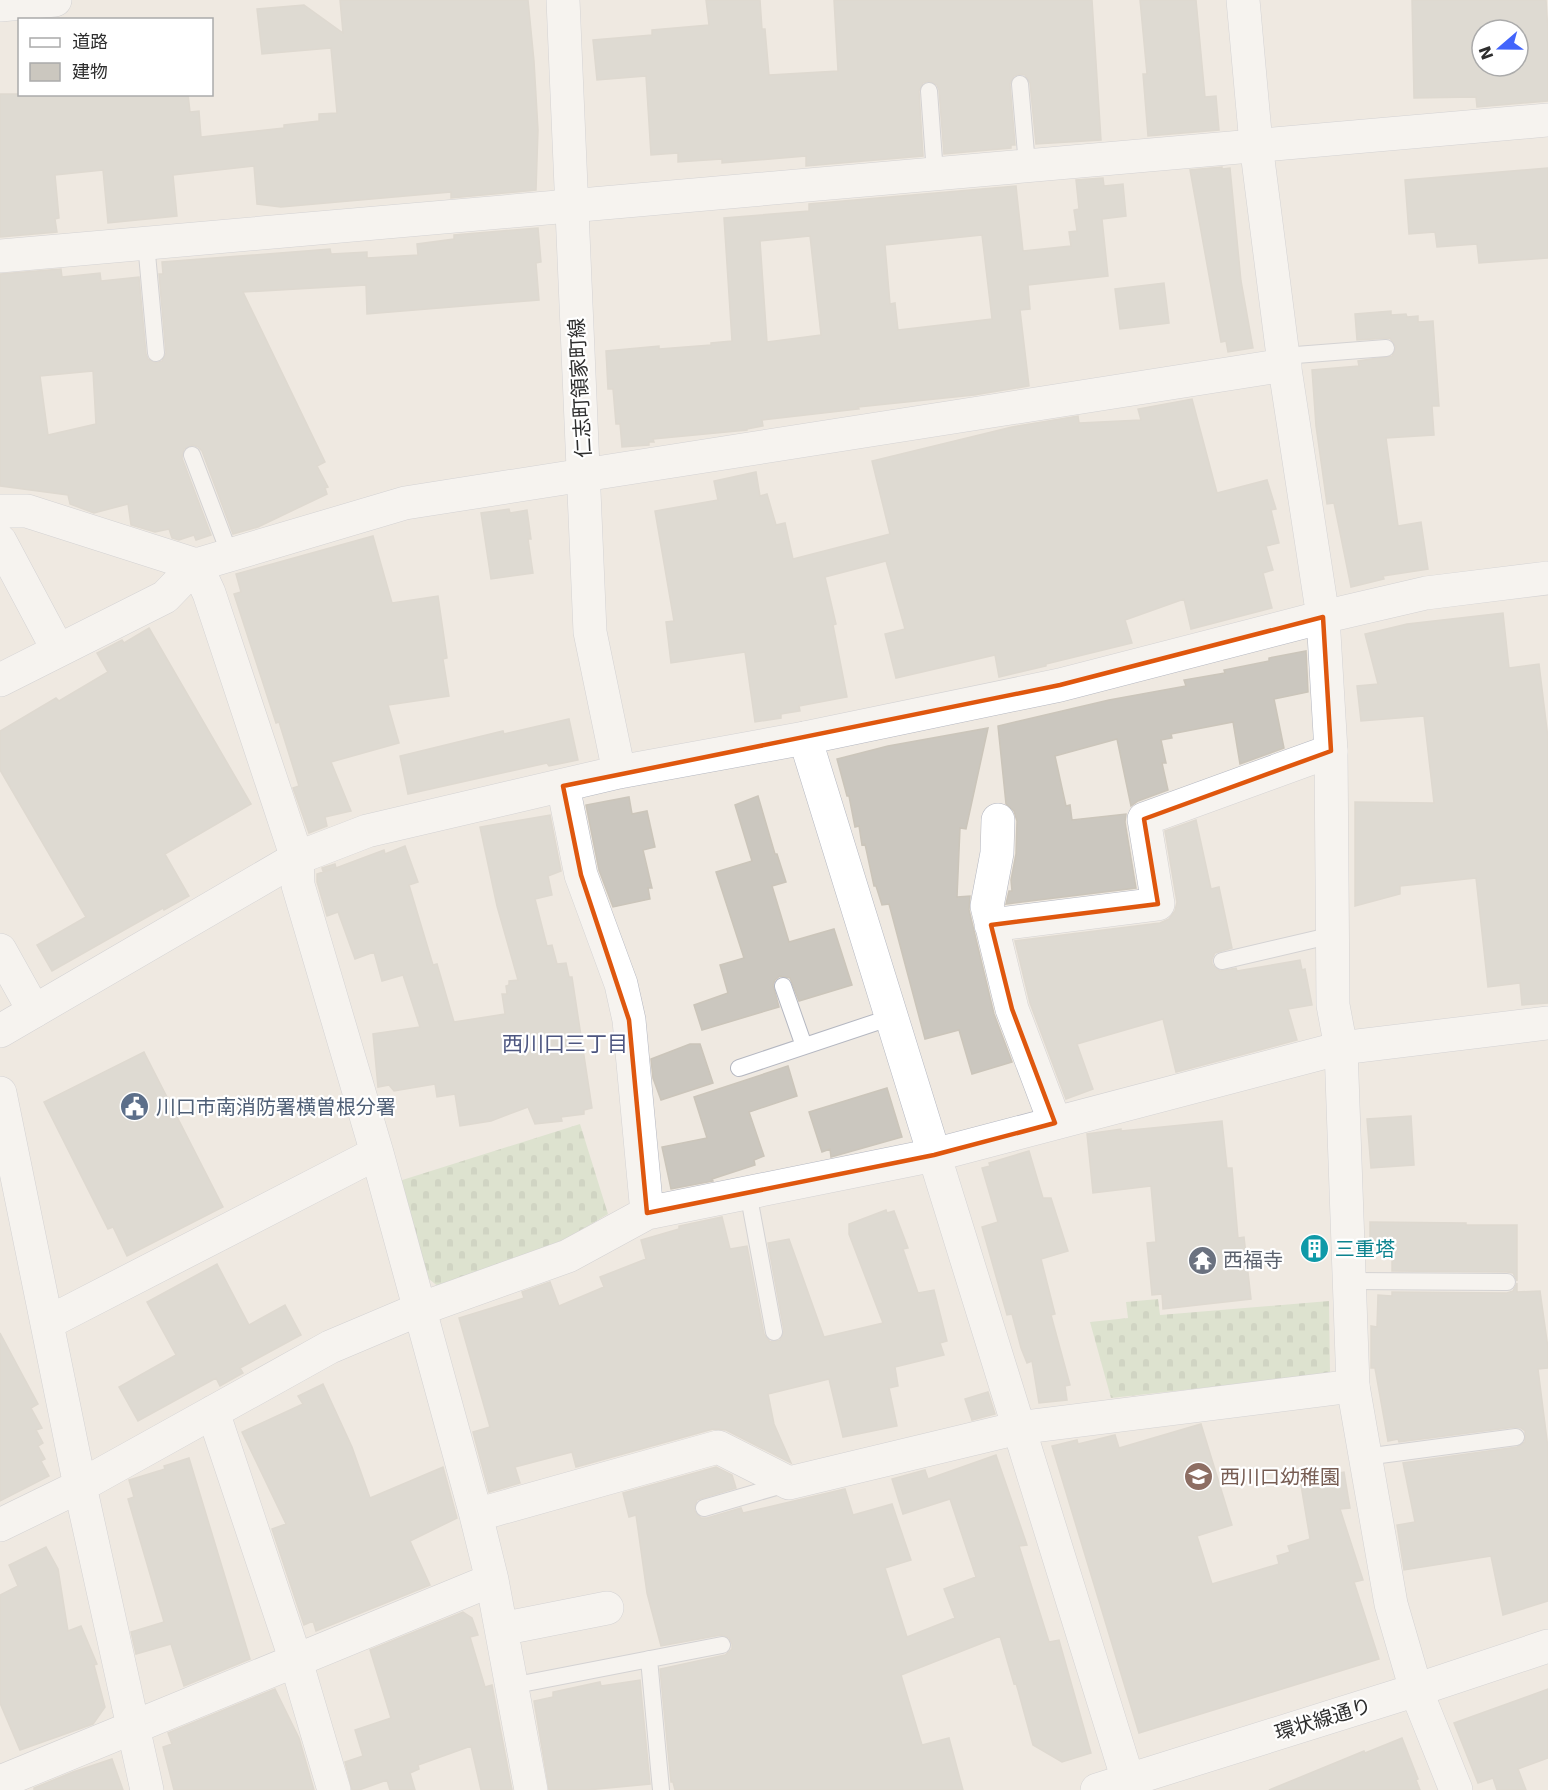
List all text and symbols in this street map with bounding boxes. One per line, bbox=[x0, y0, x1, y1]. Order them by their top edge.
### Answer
legend bbox=[18, 18, 213, 96]
north arrow bbox=[1470, 18, 1530, 78]
text: 道路 bbox=[72, 31, 108, 52]
text: N bbox=[1475, 43, 1498, 63]
text: 建物 bbox=[72, 61, 108, 82]
street label: 仁志町領家町線 bbox=[564, 317, 596, 459]
district label: 西川口三丁目 bbox=[502, 1032, 628, 1056]
public building icon: 川口市南消防署横曽根分署 bbox=[119, 1091, 151, 1123]
place label: 川口市南消防署横曽根分署 bbox=[156, 1095, 396, 1119]
building icon: 三重塔 bbox=[1298, 1233, 1330, 1265]
place label: 三重塔 bbox=[1335, 1237, 1395, 1261]
temple icon: 西福寺 bbox=[1186, 1244, 1218, 1276]
place label: 西福寺 bbox=[1223, 1248, 1283, 1272]
school or university icon: 西川口幼稚園 bbox=[1183, 1461, 1215, 1493]
place label: 西川口幼稚園 bbox=[1220, 1465, 1340, 1489]
street label: 環状線通り bbox=[1272, 1693, 1374, 1745]

